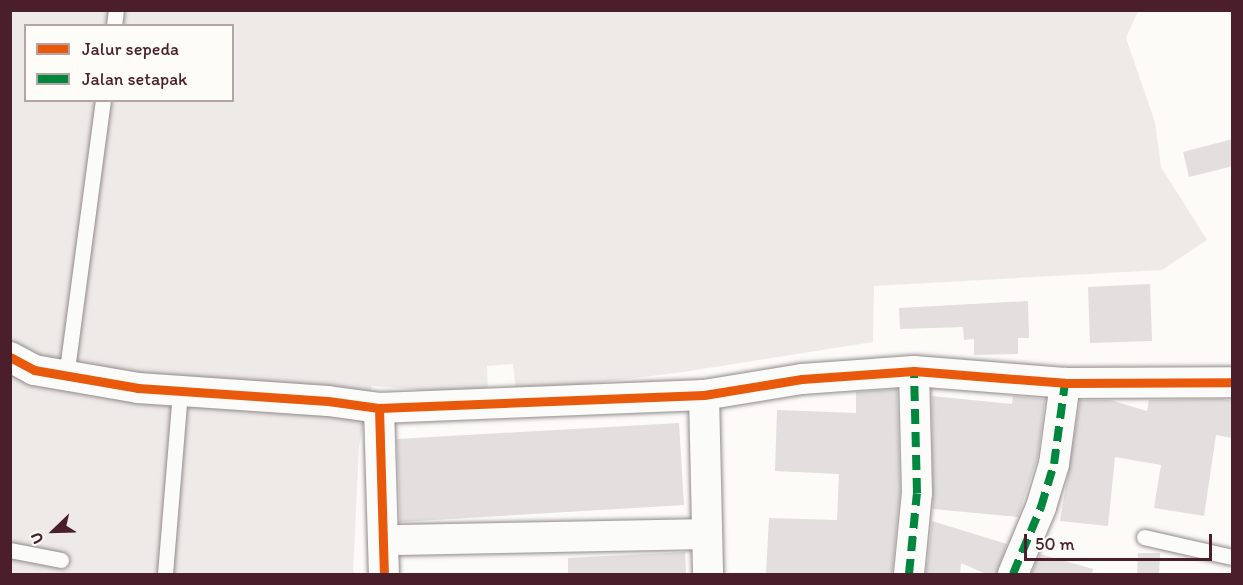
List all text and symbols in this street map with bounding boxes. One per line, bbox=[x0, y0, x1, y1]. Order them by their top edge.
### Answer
legend bbox=[24, 24, 234, 102]
text: Jalur sepeda bbox=[82, 38, 179, 60]
text: Jalan setapak bbox=[82, 68, 187, 90]
north arrow bbox=[24, 501, 84, 561]
scale bar bbox=[1027, 522, 1214, 560]
text: U bbox=[26, 530, 48, 547]
text: 50 m bbox=[1035, 533, 1075, 555]

